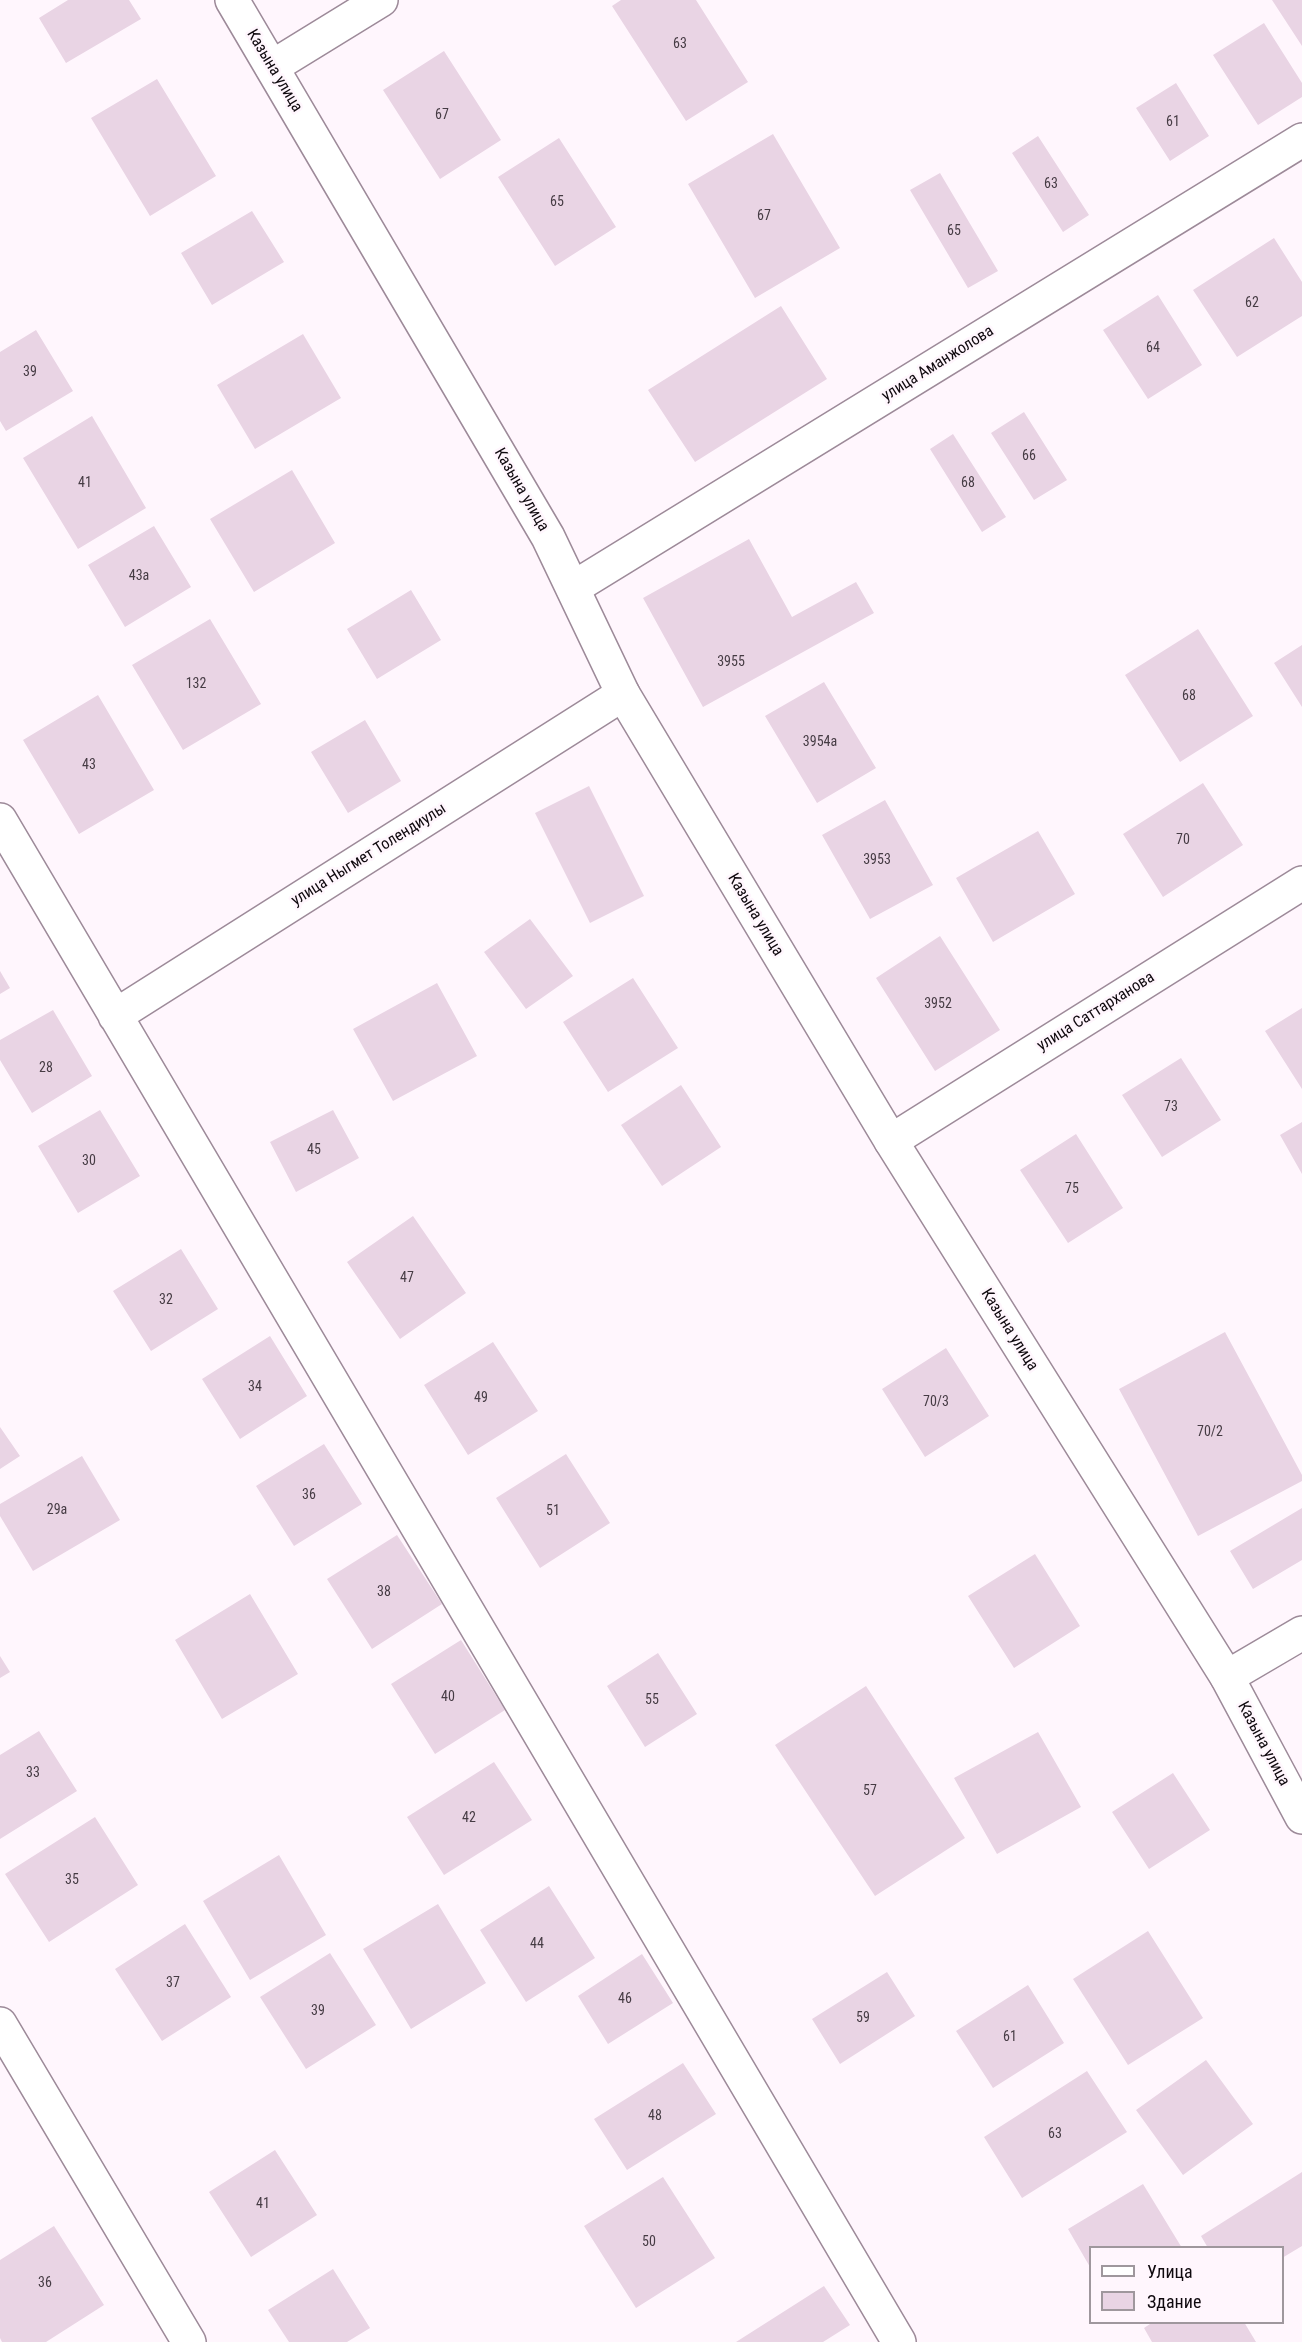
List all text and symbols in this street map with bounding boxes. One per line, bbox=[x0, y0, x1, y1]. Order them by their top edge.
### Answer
street label: Казына улица bbox=[242, 26, 306, 116]
house number: 63 bbox=[673, 36, 687, 52]
house number: 67 bbox=[435, 107, 449, 123]
house number: 61 bbox=[1166, 114, 1180, 130]
house number: 63 bbox=[1044, 176, 1058, 192]
house number: 65 bbox=[550, 194, 564, 210]
house number: 67 bbox=[757, 208, 771, 224]
house number: 65 bbox=[947, 223, 961, 239]
house number: 62 bbox=[1245, 295, 1259, 311]
street label: улица Аманжолова bbox=[879, 322, 997, 406]
house number: 64 bbox=[1146, 340, 1160, 356]
house number: 39 bbox=[23, 364, 37, 380]
street label: Казына улица bbox=[489, 445, 553, 535]
house number: 66 bbox=[1022, 448, 1036, 464]
house number: 41 bbox=[78, 475, 92, 491]
house number: 68 bbox=[961, 475, 975, 491]
house number: 43а bbox=[129, 568, 149, 584]
house number: 3955 bbox=[717, 654, 745, 670]
house number: 132 bbox=[186, 676, 206, 692]
house number: 68 bbox=[1182, 688, 1196, 704]
house number: 3954а bbox=[803, 734, 837, 750]
house number: 43 bbox=[82, 757, 96, 773]
street label: улица Ныгмет Толендиулы bbox=[288, 799, 450, 911]
house number: 70 bbox=[1176, 832, 1190, 848]
house number: 3953 bbox=[863, 852, 891, 868]
street label: Казына улица bbox=[723, 870, 787, 960]
street label: улица Саттарханова bbox=[1034, 968, 1158, 1056]
house number: 3952 bbox=[924, 996, 952, 1012]
house number: 28 bbox=[39, 1060, 53, 1076]
house number: 73 bbox=[1164, 1099, 1178, 1115]
house number: 45 bbox=[307, 1142, 321, 1158]
house number: 30 bbox=[82, 1153, 96, 1169]
house number: 75 bbox=[1065, 1181, 1079, 1197]
house number: 47 bbox=[400, 1270, 414, 1286]
street label: Казына улица bbox=[976, 1286, 1042, 1374]
house number: 32 bbox=[159, 1292, 173, 1308]
house number: 34 bbox=[248, 1379, 262, 1395]
house number: 49 bbox=[474, 1390, 488, 1406]
house number: 70/3 bbox=[923, 1394, 949, 1410]
house number: 70/2 bbox=[1197, 1424, 1223, 1440]
house number: 36 bbox=[302, 1487, 316, 1503]
house number: 29а bbox=[47, 1502, 67, 1518]
house number: 51 bbox=[546, 1503, 560, 1519]
house number: 38 bbox=[377, 1584, 391, 1600]
house number: 40 bbox=[441, 1689, 455, 1705]
house number: 55 bbox=[645, 1692, 659, 1708]
street label: Казына улица bbox=[1233, 1699, 1293, 1789]
house number: 33 bbox=[26, 1765, 40, 1781]
house number: 57 bbox=[863, 1783, 877, 1799]
house number: 42 bbox=[462, 1810, 476, 1826]
house number: 35 bbox=[65, 1872, 79, 1888]
house number: 44 bbox=[530, 1936, 544, 1952]
house number: 37 bbox=[166, 1975, 180, 1991]
house number: 46 bbox=[618, 1991, 632, 2007]
house number: 39 bbox=[311, 2003, 325, 2019]
house number: 59 bbox=[856, 2010, 870, 2026]
house number: 61 bbox=[1003, 2029, 1017, 2045]
house number: 48 bbox=[648, 2108, 662, 2124]
house number: 63 bbox=[1048, 2126, 1062, 2142]
house number: 41 bbox=[256, 2196, 270, 2212]
house number: 50 bbox=[642, 2234, 656, 2250]
legend bbox=[1089, 2246, 1284, 2324]
text: Улица bbox=[1147, 2261, 1193, 2282]
house number: 36 bbox=[38, 2275, 52, 2291]
text: Здание bbox=[1147, 2291, 1201, 2312]

